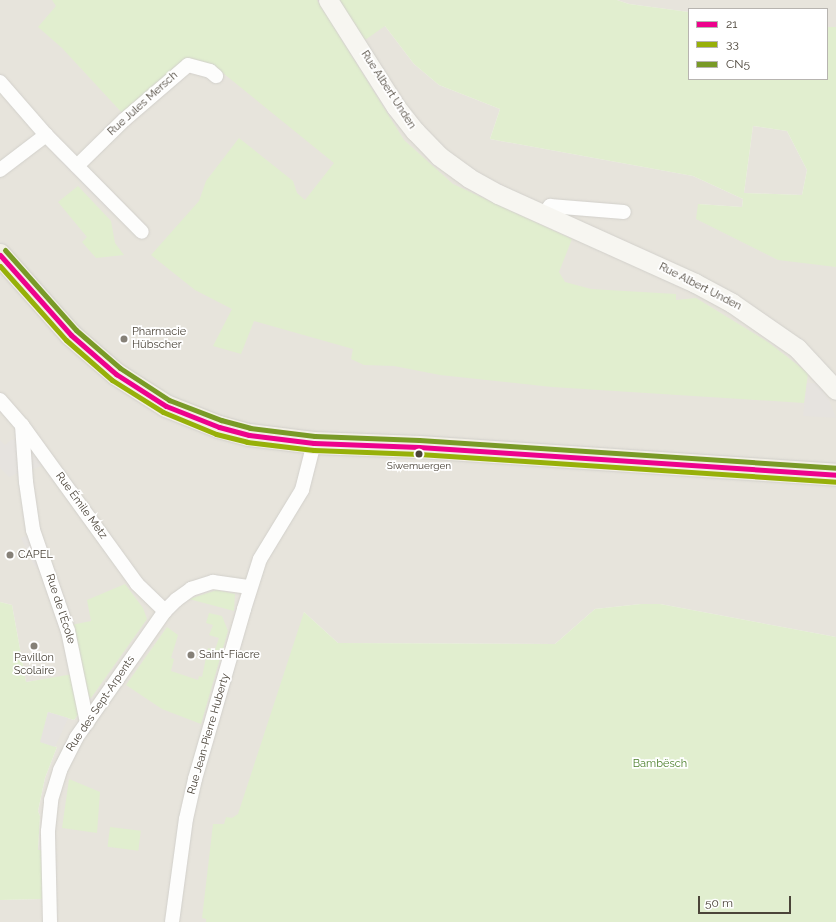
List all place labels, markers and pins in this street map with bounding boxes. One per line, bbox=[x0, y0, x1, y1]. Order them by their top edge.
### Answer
place label: Pharmacie Hübscher bbox=[132, 326, 186, 352]
marker: Pharmacie Hübscher bbox=[119, 334, 129, 344]
marker: Siwemuergen bbox=[414, 449, 424, 459]
place label: Siwemuergen bbox=[387, 460, 451, 472]
place label: CAPEL bbox=[18, 548, 53, 562]
marker: CAPEL bbox=[5, 550, 15, 560]
marker: Pavillon Scolaire bbox=[29, 641, 39, 651]
place label: Saint-Fiacre bbox=[199, 648, 260, 662]
marker: Saint-Fiacre bbox=[186, 650, 196, 660]
place label: Pavillon Scolaire bbox=[14, 652, 54, 678]

